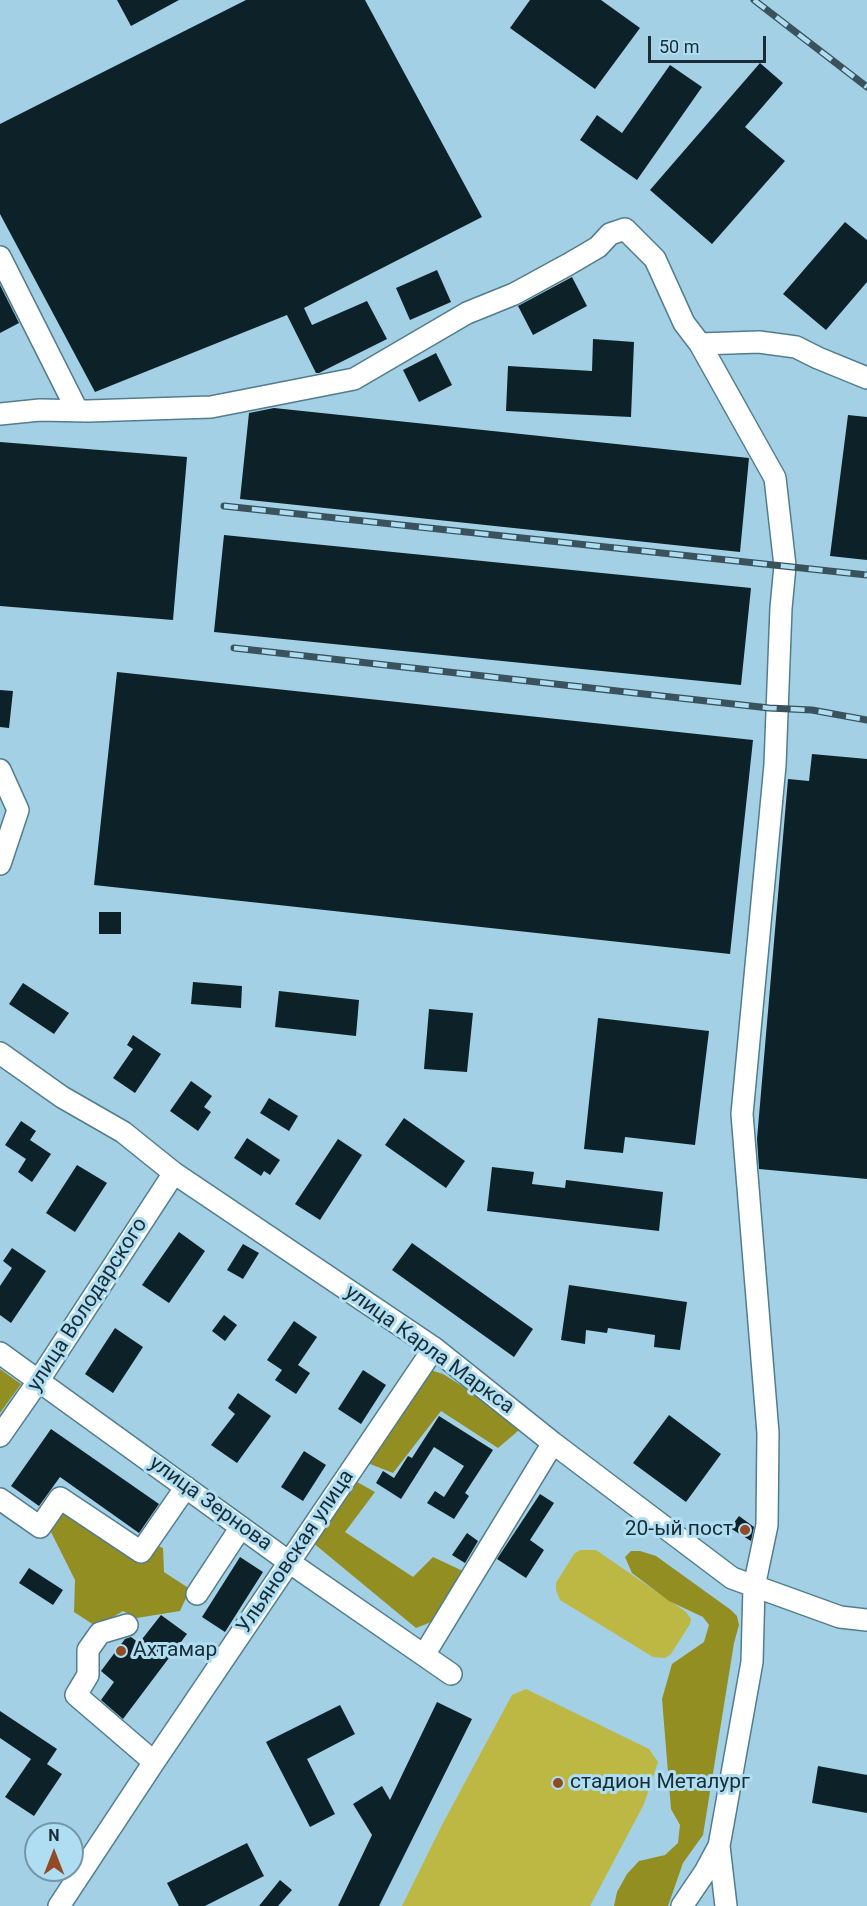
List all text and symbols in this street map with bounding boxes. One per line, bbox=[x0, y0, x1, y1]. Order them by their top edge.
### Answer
scale bar bbox=[651, 24, 770, 62]
text: 50 m bbox=[659, 36, 699, 57]
street label: улица Володарского bbox=[23, 1214, 153, 1396]
street label: улица Карла Маркса bbox=[339, 1280, 519, 1420]
street label: улица Зернова bbox=[144, 1451, 276, 1557]
street label: Ульяновская улица bbox=[232, 1465, 360, 1639]
place label: 20-ый пост bbox=[625, 1517, 733, 1543]
marker: 20-ый пост bbox=[738, 1523, 752, 1537]
place label: Ахтамар bbox=[133, 1638, 217, 1664]
marker: Ахтамар bbox=[114, 1644, 128, 1658]
place label: стадион Металург bbox=[570, 1770, 750, 1796]
marker: стадион Металург bbox=[551, 1776, 565, 1790]
north arrow bbox=[24, 1822, 84, 1882]
text: N bbox=[48, 1826, 60, 1845]

